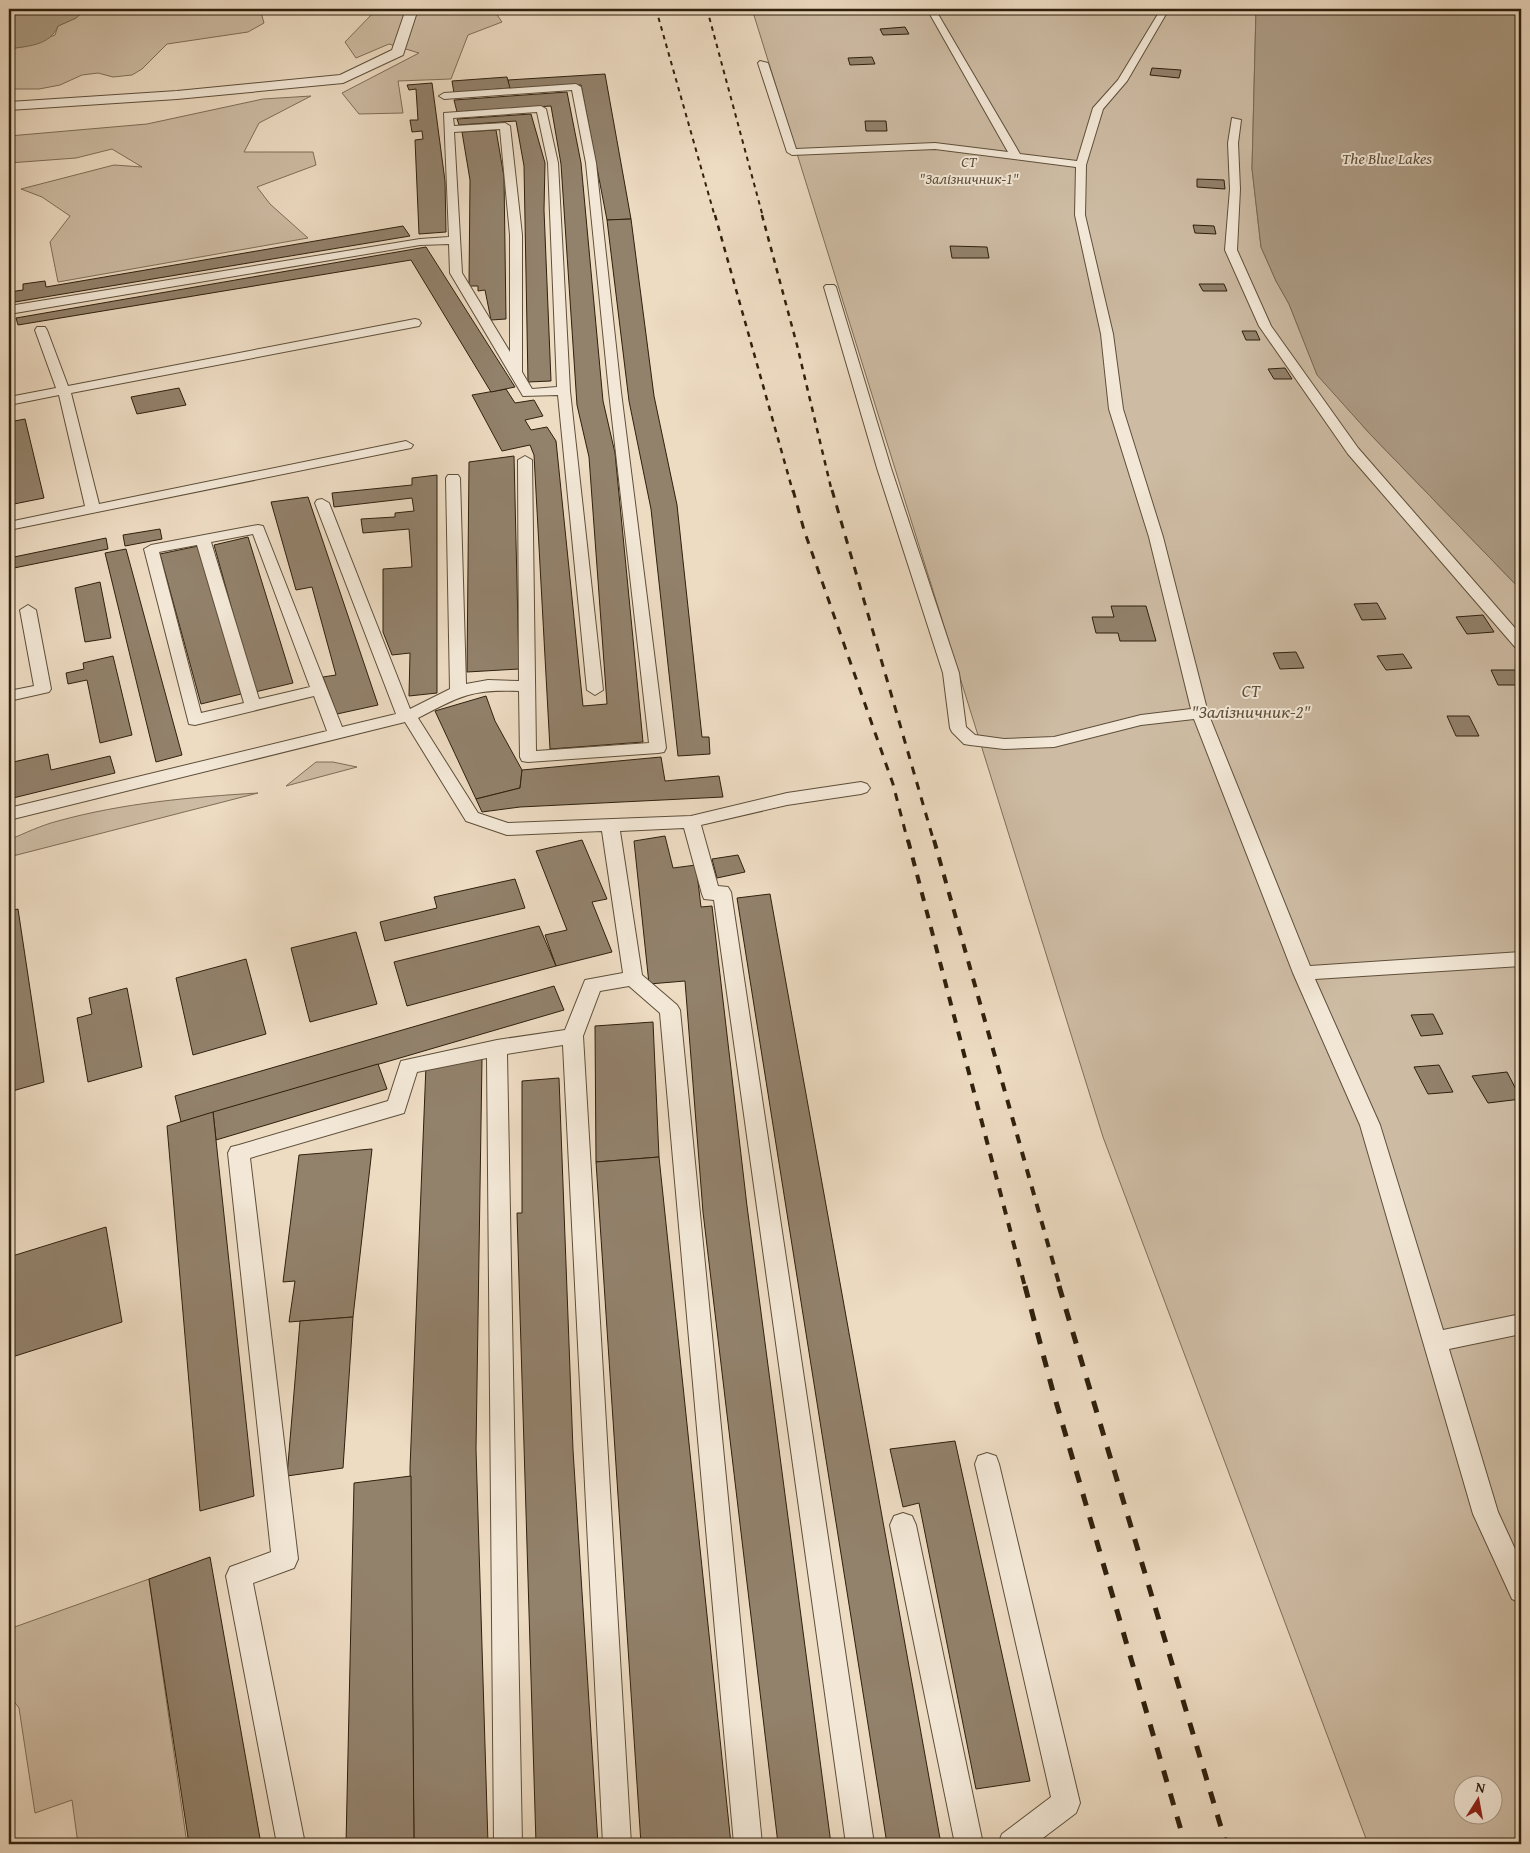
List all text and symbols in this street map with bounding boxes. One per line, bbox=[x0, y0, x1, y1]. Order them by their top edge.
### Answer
water label: The Blue Lakes bbox=[1342, 146, 1432, 170]
park label: СТ "Залізничник-1" bbox=[919, 151, 1019, 189]
park label: СТ "Залізничник-2" bbox=[1191, 677, 1311, 725]
north arrow bbox=[1452, 1776, 1502, 1826]
text: N bbox=[1474, 1777, 1488, 1798]

